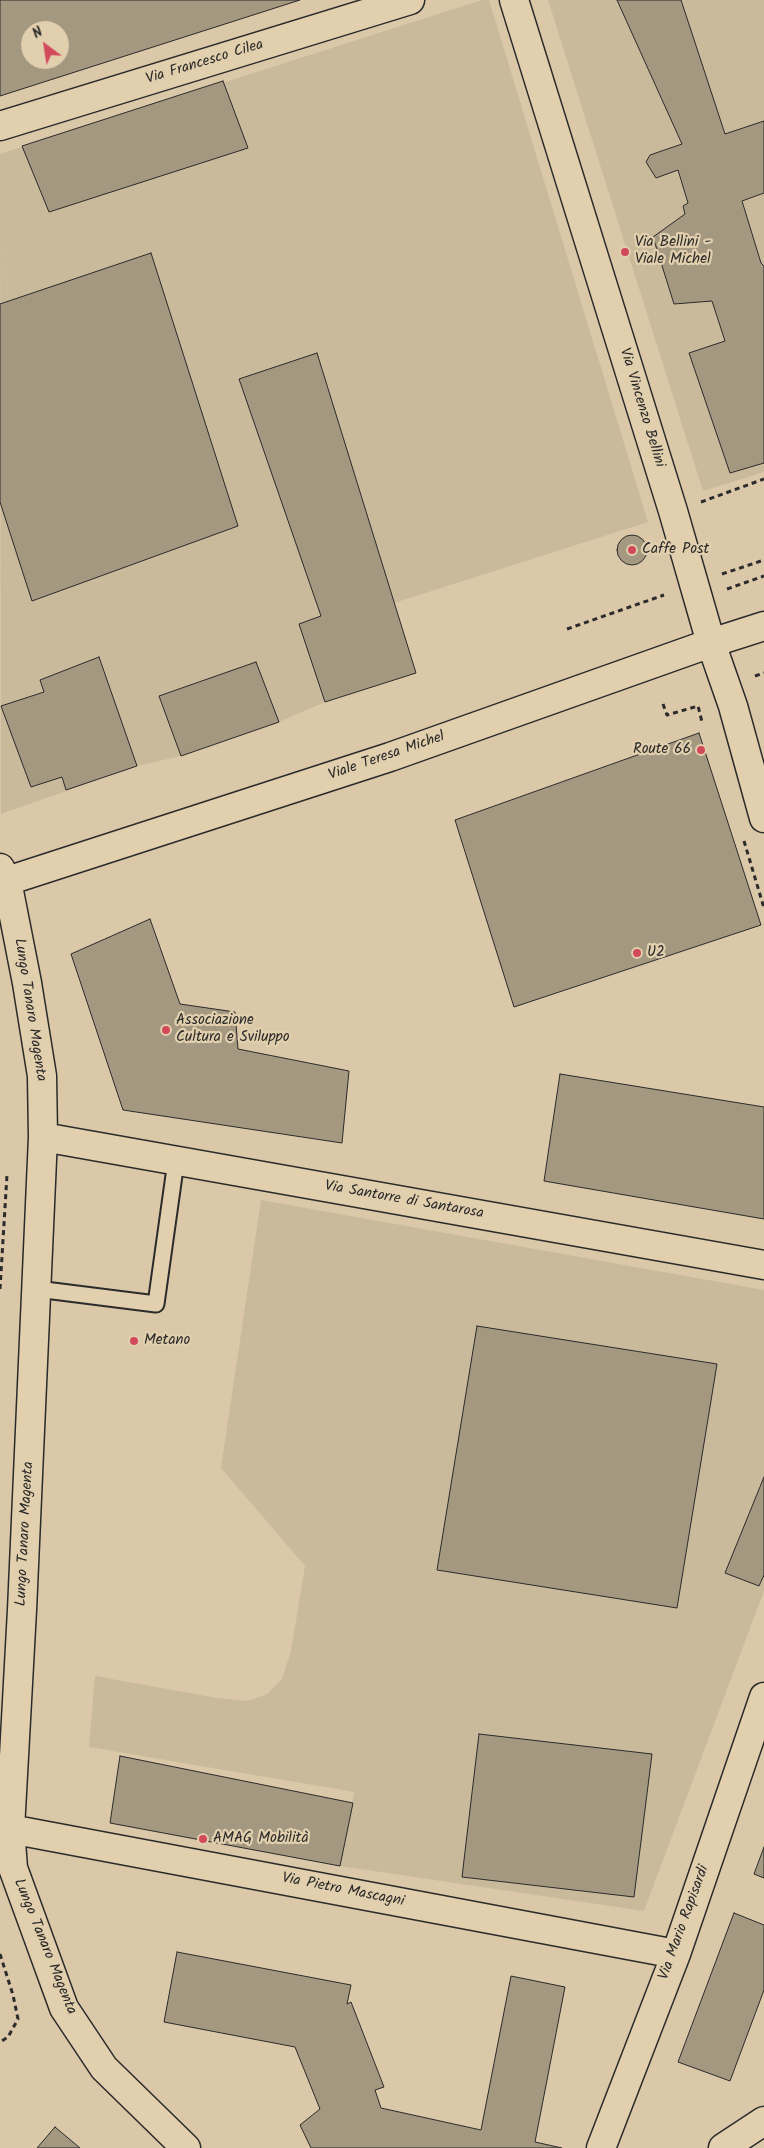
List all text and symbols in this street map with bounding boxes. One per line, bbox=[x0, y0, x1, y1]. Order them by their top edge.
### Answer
north arrow bbox=[20, 20, 70, 70]
text: N bbox=[28, 21, 47, 45]
street label: Via Francesco Cilea bbox=[144, 37, 266, 89]
place label: Via Bellini - Viale Michel bbox=[635, 234, 711, 269]
marker: Via Bellini - Viale Michel bbox=[619, 246, 631, 258]
street label: Via Vincenzo Bellini bbox=[614, 346, 668, 470]
place label: Caffe Post bbox=[642, 541, 709, 559]
marker: Caffe Post bbox=[626, 544, 638, 556]
street label: Viale Teresa Michel bbox=[327, 729, 447, 785]
place label: Route 66 bbox=[633, 741, 691, 759]
marker: Route 66 bbox=[695, 744, 707, 756]
street label: Lungo Tanaro Magenta bbox=[9, 937, 49, 1083]
place label: U2 bbox=[647, 944, 665, 962]
marker: U2 bbox=[631, 947, 643, 959]
place label: Associazione Cultura e Sviluppo bbox=[176, 1012, 290, 1047]
marker: Associazione Cultura e Sviluppo bbox=[160, 1024, 172, 1036]
street label: Via Santorre di Santarosa bbox=[323, 1178, 485, 1224]
place label: Metano bbox=[144, 1332, 190, 1350]
marker: Metano bbox=[128, 1335, 140, 1347]
street label: Lungo Tanaro Magenta bbox=[13, 1461, 39, 1607]
place label: AMAG Mobilità bbox=[213, 1830, 308, 1848]
marker: AMAG Mobilità bbox=[197, 1833, 209, 1845]
street label: Via Mario Rapisardi bbox=[656, 1863, 714, 1983]
street label: Via Pietro Mascagni bbox=[280, 1870, 406, 1912]
street label: Lungo Tanaro Magenta bbox=[9, 1877, 79, 2017]

